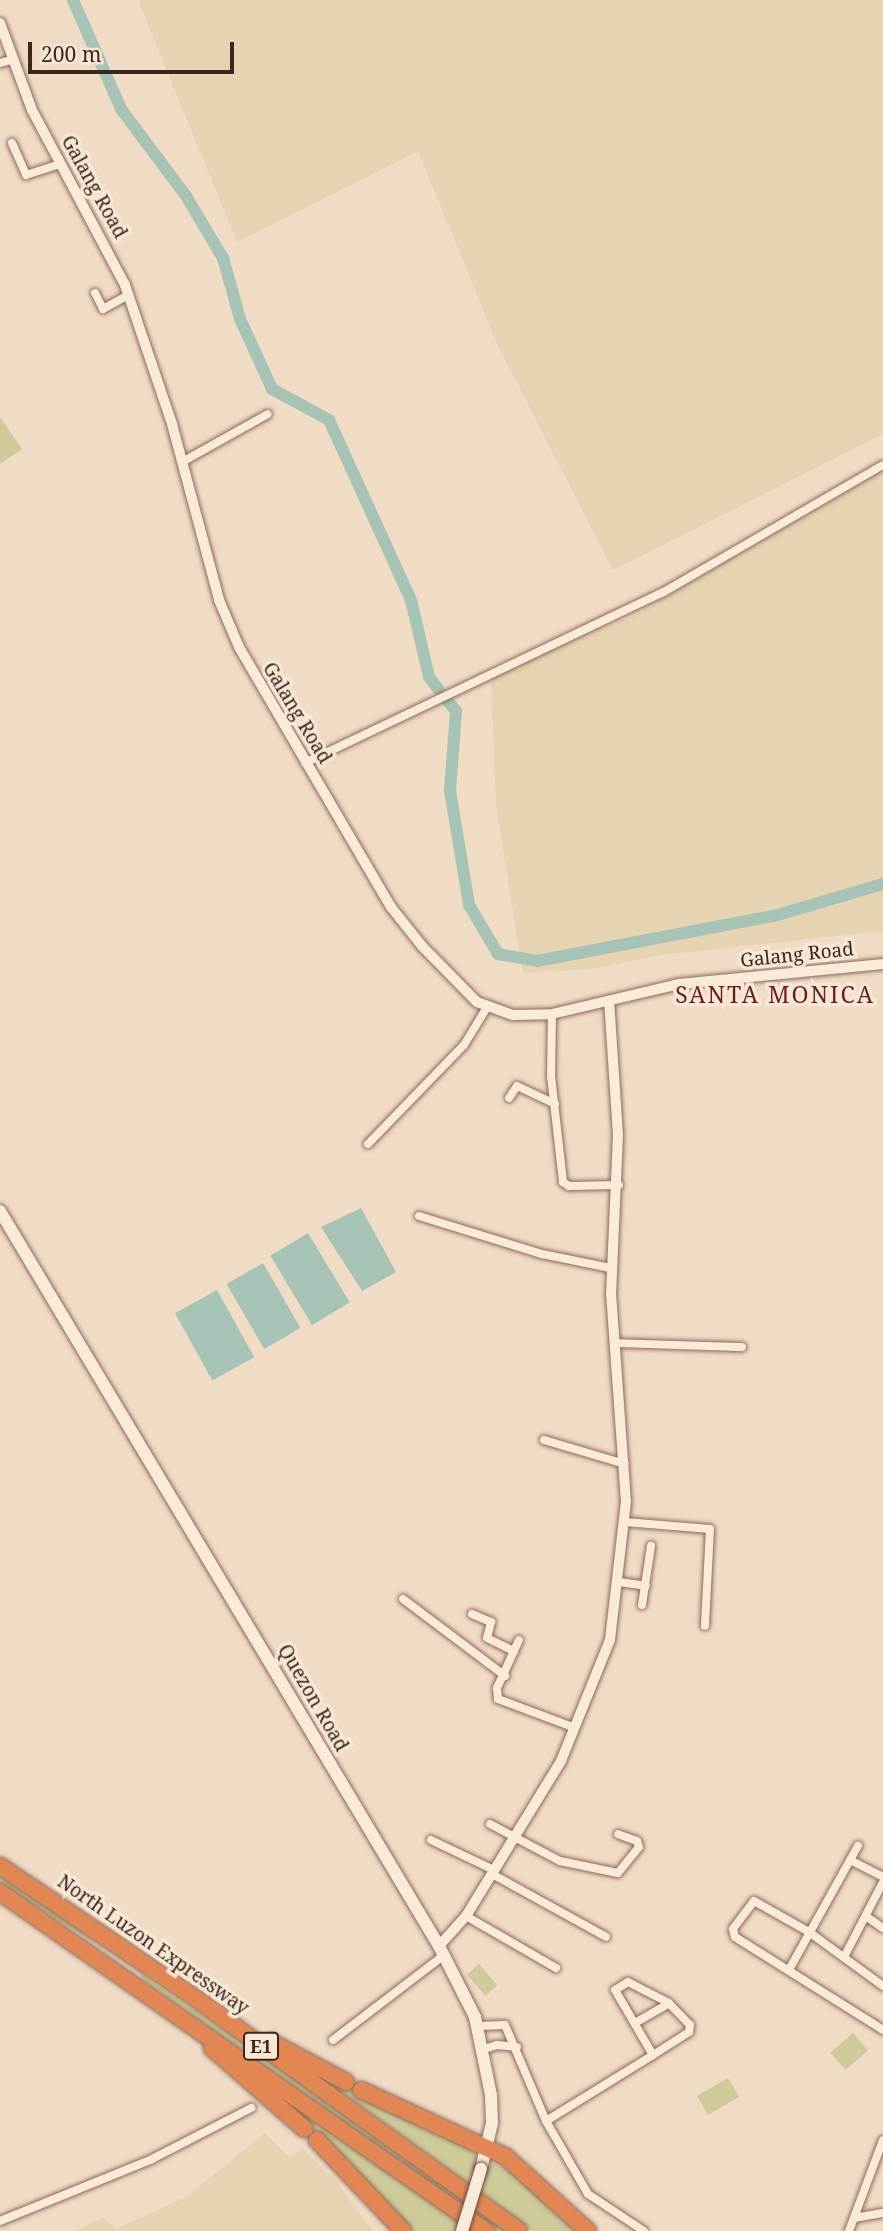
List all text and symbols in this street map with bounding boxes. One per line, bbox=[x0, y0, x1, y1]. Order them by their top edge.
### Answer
scale bar bbox=[32, 28, 238, 72]
text: 200 m bbox=[41, 40, 102, 68]
street label: Galang Road bbox=[56, 132, 132, 242]
street label: Galang Road bbox=[258, 658, 336, 768]
street label: Galang Road bbox=[739, 938, 855, 972]
district label: SANTA MONICA bbox=[677, 980, 873, 1008]
street label: Quezon Road bbox=[273, 1640, 353, 1756]
street label: North Luzon Expressway bbox=[53, 1870, 253, 2020]
road number: E1 bbox=[242, 2032, 280, 2060]

